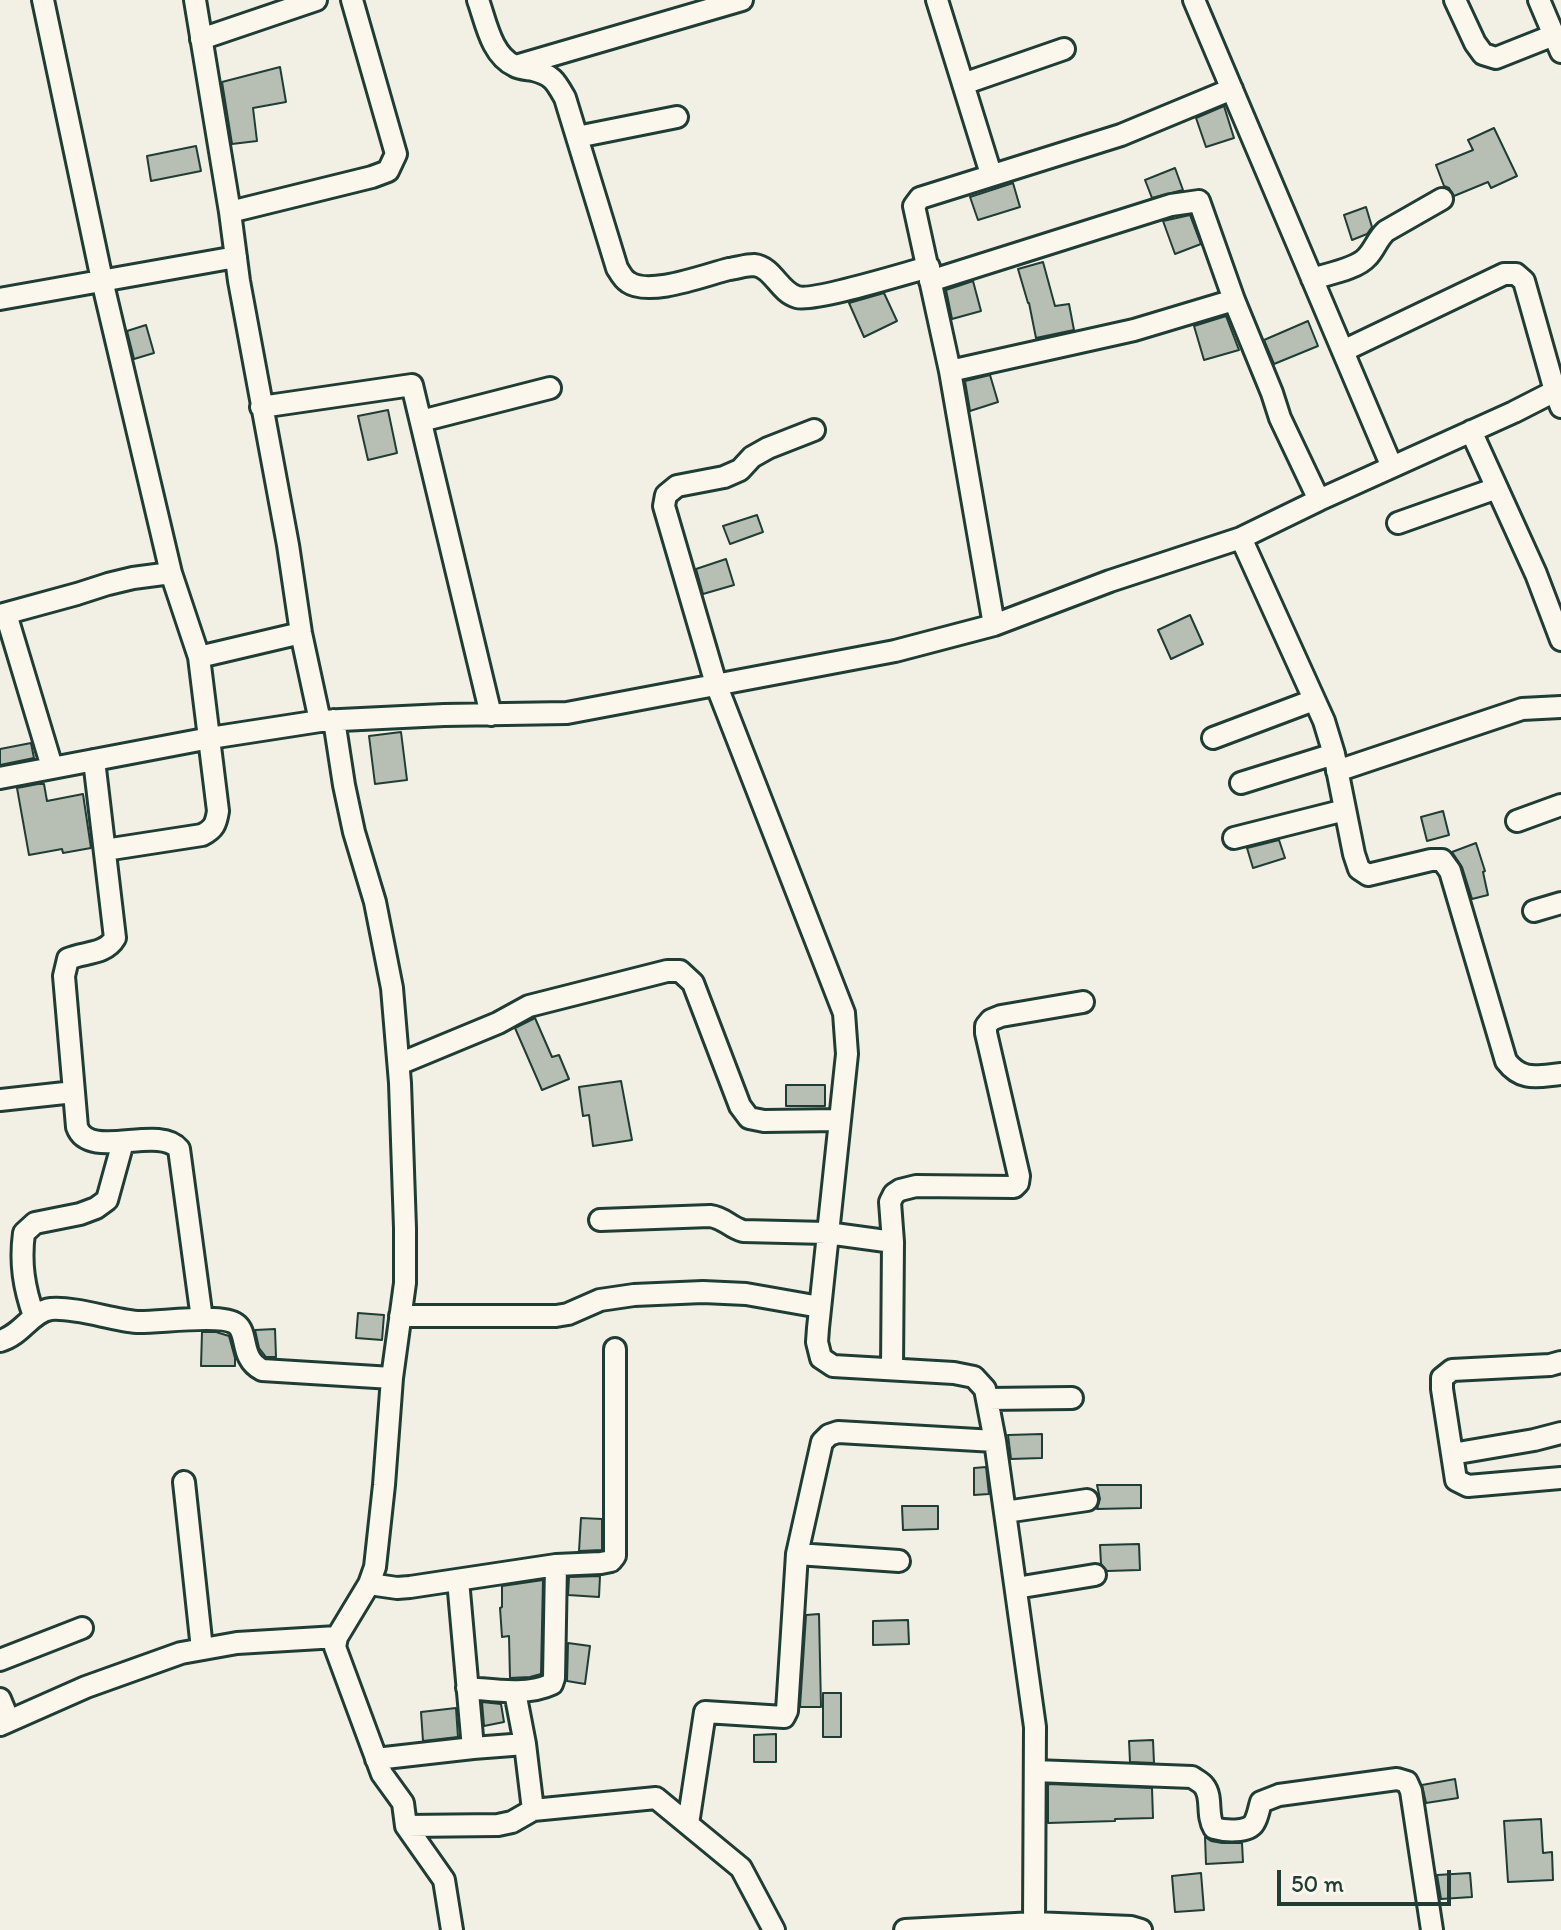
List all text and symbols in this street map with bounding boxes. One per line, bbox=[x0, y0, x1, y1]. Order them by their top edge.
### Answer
scale bar bbox=[1281, 1854, 1455, 1904]
text: 50 m bbox=[1291, 1869, 1344, 1898]

